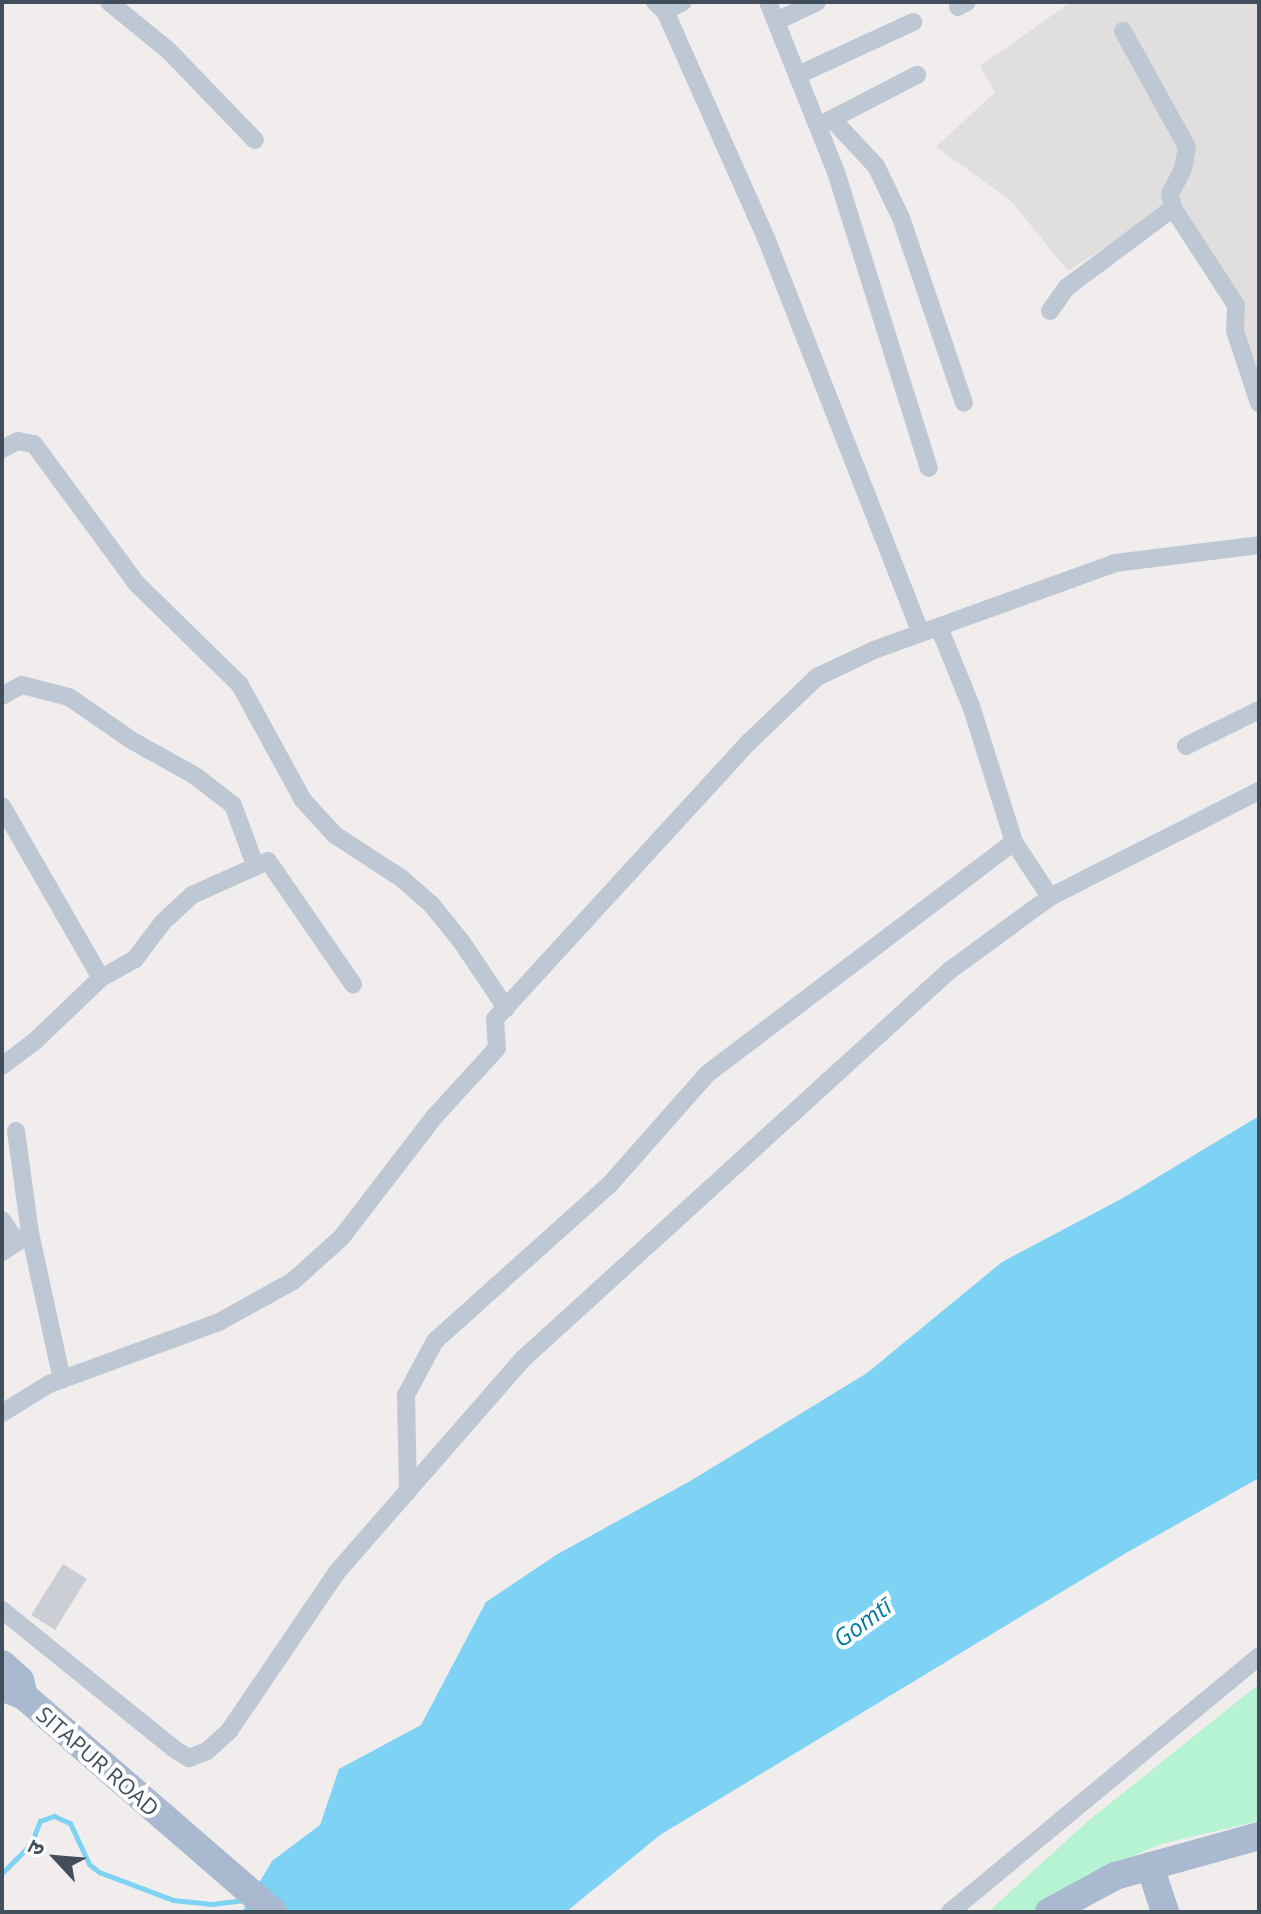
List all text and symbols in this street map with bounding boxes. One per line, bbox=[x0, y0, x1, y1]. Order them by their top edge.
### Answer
water label: Gomtī bbox=[827, 1591, 897, 1653]
street label: SITAPUR ROAD bbox=[31, 1701, 165, 1821]
north arrow bbox=[16, 1818, 96, 1898]
text: उ bbox=[18, 1835, 51, 1860]

